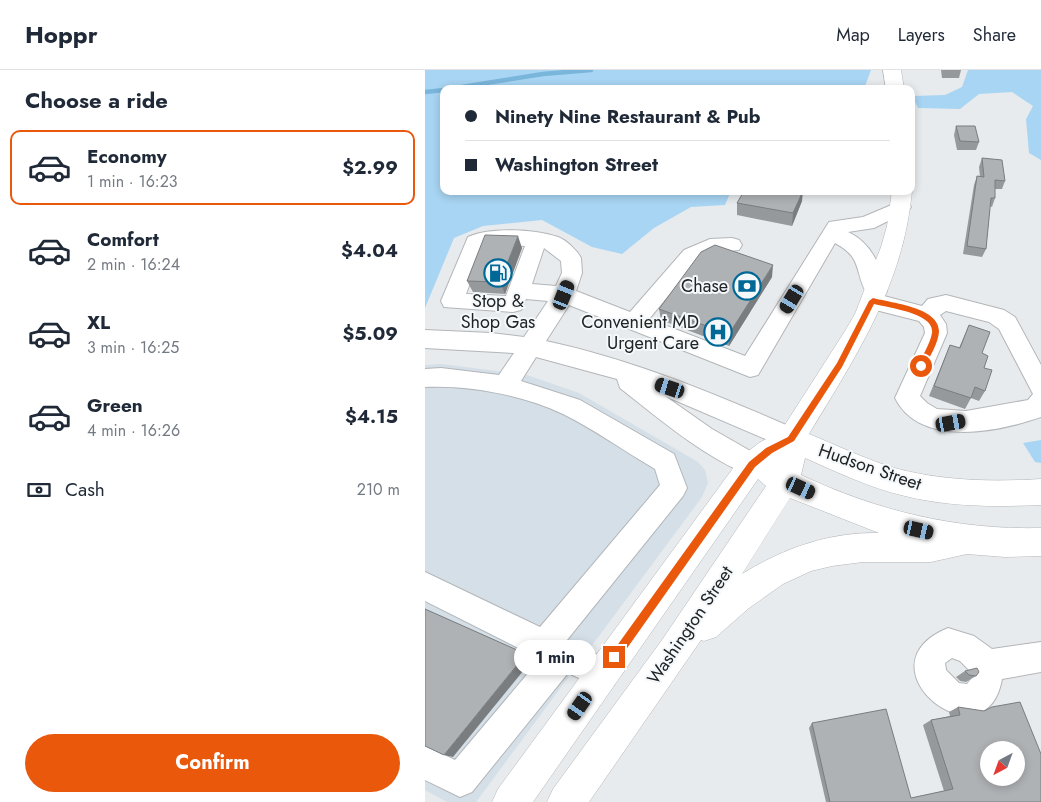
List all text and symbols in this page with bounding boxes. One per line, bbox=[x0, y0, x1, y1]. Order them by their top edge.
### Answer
text: Hoppr bbox=[25, 17, 98, 52]
text: Map bbox=[836, 22, 870, 48]
text: Layers bbox=[898, 22, 945, 48]
text: Share bbox=[973, 22, 1016, 48]
text: Choose a ride bbox=[25, 84, 168, 116]
text: Ninety Nine Restaurant & Pub bbox=[495, 103, 761, 130]
text: Economy bbox=[87, 143, 167, 170]
icon: car bbox=[27, 145, 72, 190]
text: Washington Street bbox=[495, 151, 658, 178]
text: $2.99 bbox=[342, 154, 398, 181]
text: 1 min · 16:23 bbox=[87, 170, 178, 193]
text: Comfort bbox=[87, 226, 159, 253]
icon: car bbox=[27, 228, 72, 273]
text: $4.04 bbox=[341, 237, 398, 264]
text: 2 min · 16:24 bbox=[87, 253, 180, 276]
fuel station icon: Stop & Shop Gas bbox=[483, 258, 513, 288]
bank icon: Chase bbox=[732, 271, 762, 301]
place label: Chase bbox=[681, 273, 728, 299]
car bbox=[551, 278, 576, 312]
car bbox=[777, 282, 806, 316]
place label: Stop & Shop Gas bbox=[461, 288, 535, 335]
text: XL bbox=[87, 309, 110, 336]
place label: Convenient MD Urgent Care bbox=[581, 309, 699, 356]
icon: car bbox=[27, 311, 72, 356]
hospital icon: Convenient MD Urgent Care bbox=[703, 317, 733, 347]
text: $5.09 bbox=[343, 320, 398, 347]
text: 3 min · 16:25 bbox=[87, 336, 179, 359]
route start bbox=[910, 355, 932, 377]
car bbox=[653, 376, 686, 400]
text: Green bbox=[87, 392, 143, 419]
icon: car bbox=[27, 394, 72, 439]
text: $4.15 bbox=[345, 403, 398, 430]
car bbox=[934, 413, 967, 433]
text: 4 min · 16:26 bbox=[87, 419, 180, 442]
street label: Hudson Street bbox=[815, 437, 926, 497]
car bbox=[784, 475, 817, 501]
icon: cash bbox=[25, 476, 53, 504]
text: Cash bbox=[65, 476, 105, 503]
text: 210 m bbox=[357, 478, 400, 501]
car bbox=[902, 519, 935, 541]
street label: Washington Street bbox=[641, 560, 740, 689]
callout: 1 min bbox=[514, 640, 597, 674]
text: 1 min bbox=[535, 646, 575, 669]
route end bbox=[603, 646, 625, 668]
car bbox=[565, 689, 594, 723]
button: Confirm bbox=[25, 734, 400, 792]
north arrow bbox=[980, 741, 1025, 786]
map controls bbox=[980, 741, 1025, 786]

